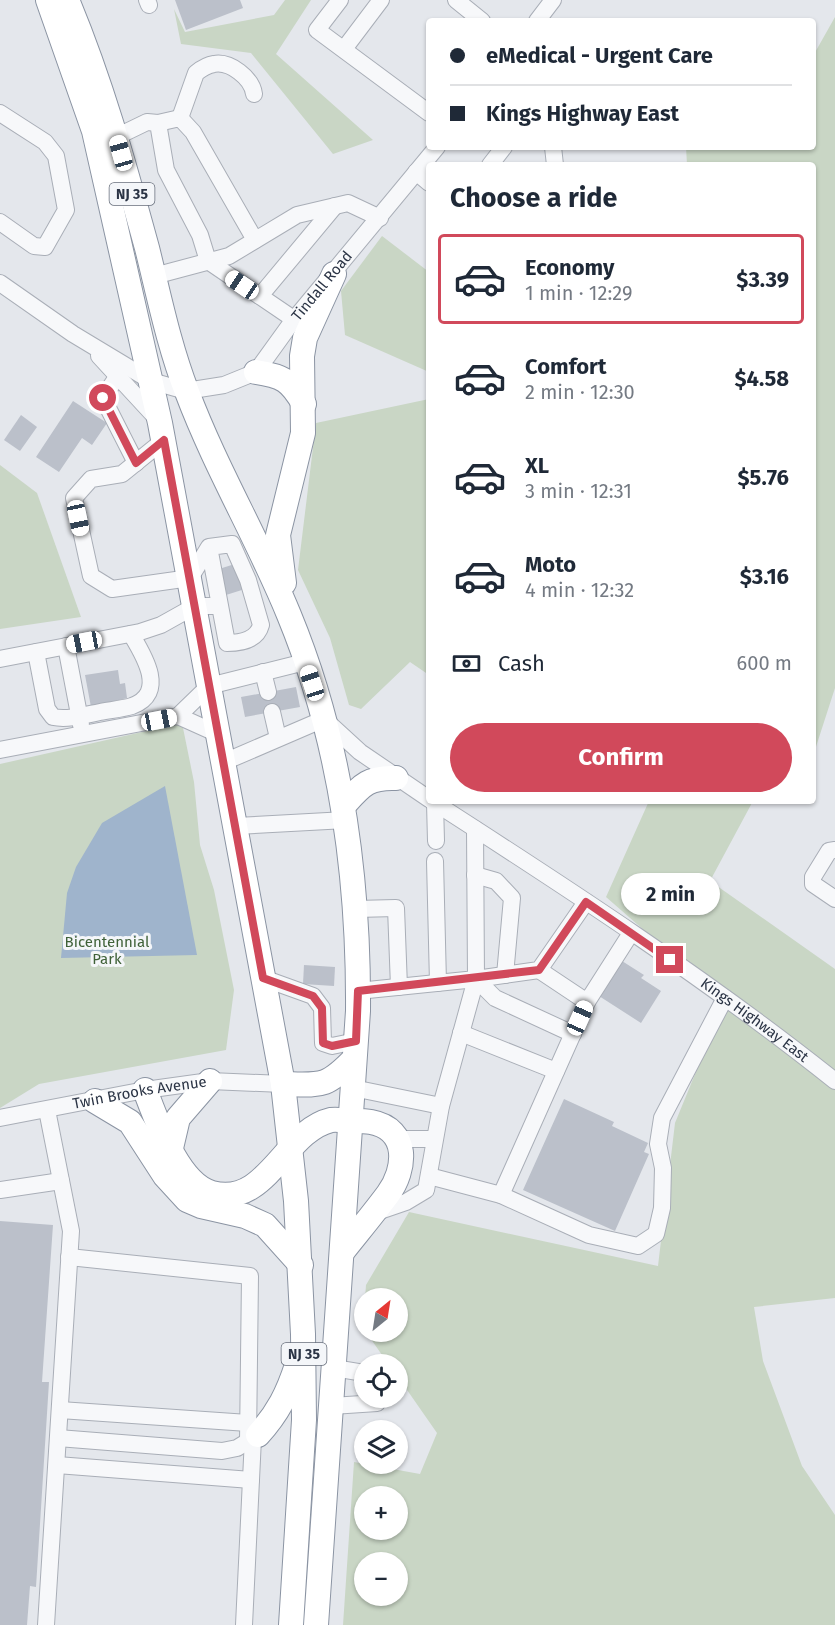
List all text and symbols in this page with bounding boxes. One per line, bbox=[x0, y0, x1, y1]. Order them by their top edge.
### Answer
text: eMedical - Urgent Care bbox=[486, 42, 713, 69]
text: Kings Highway East bbox=[486, 100, 679, 127]
car bbox=[107, 133, 135, 173]
text: Choose a ride bbox=[450, 182, 617, 214]
road number: NJ 35 bbox=[110, 183, 154, 205]
street label: Tindall Road bbox=[288, 247, 356, 324]
icon: car bbox=[453, 252, 507, 306]
text: Economy bbox=[525, 254, 614, 281]
text: $3.39 bbox=[736, 266, 789, 293]
car bbox=[222, 267, 262, 303]
text: 1 min · 12:29 bbox=[525, 281, 632, 305]
icon: car bbox=[453, 351, 507, 405]
text: Comfort bbox=[525, 353, 606, 380]
text: $4.58 bbox=[734, 365, 789, 392]
text: 2 min · 12:30 bbox=[525, 380, 635, 404]
route start bbox=[89, 384, 116, 411]
icon: car bbox=[453, 450, 507, 504]
text: XL bbox=[525, 452, 549, 479]
text: $5.76 bbox=[738, 464, 789, 491]
text: 3 min · 12:31 bbox=[525, 479, 632, 503]
car bbox=[65, 499, 91, 537]
icon: car bbox=[453, 549, 507, 603]
text: Moto bbox=[525, 551, 576, 578]
text: $3.16 bbox=[740, 563, 789, 590]
text: 4 min · 12:32 bbox=[525, 578, 634, 602]
car bbox=[65, 630, 103, 654]
icon: cash bbox=[450, 647, 483, 680]
text: Cash bbox=[498, 650, 545, 677]
text: 600 m bbox=[737, 651, 792, 675]
car bbox=[298, 663, 326, 703]
car bbox=[140, 708, 178, 732]
button: Confirm bbox=[450, 723, 792, 792]
callout: 2 min bbox=[620, 873, 720, 915]
text: 2 min bbox=[646, 882, 695, 906]
park label: Bicentennial Park bbox=[65, 933, 150, 968]
route end bbox=[656, 946, 683, 973]
street label: Kings Highway East bbox=[697, 974, 813, 1066]
car bbox=[564, 998, 596, 1038]
street label: Twin Brooks Avenue bbox=[71, 1073, 208, 1113]
north arrow bbox=[354, 1288, 408, 1342]
map controls bbox=[354, 1288, 408, 1606]
road number: NJ 35 bbox=[282, 1343, 326, 1365]
button: locate bbox=[354, 1354, 408, 1408]
button: layers bbox=[354, 1420, 408, 1474]
button: + bbox=[354, 1486, 408, 1540]
button: − bbox=[354, 1552, 408, 1606]

